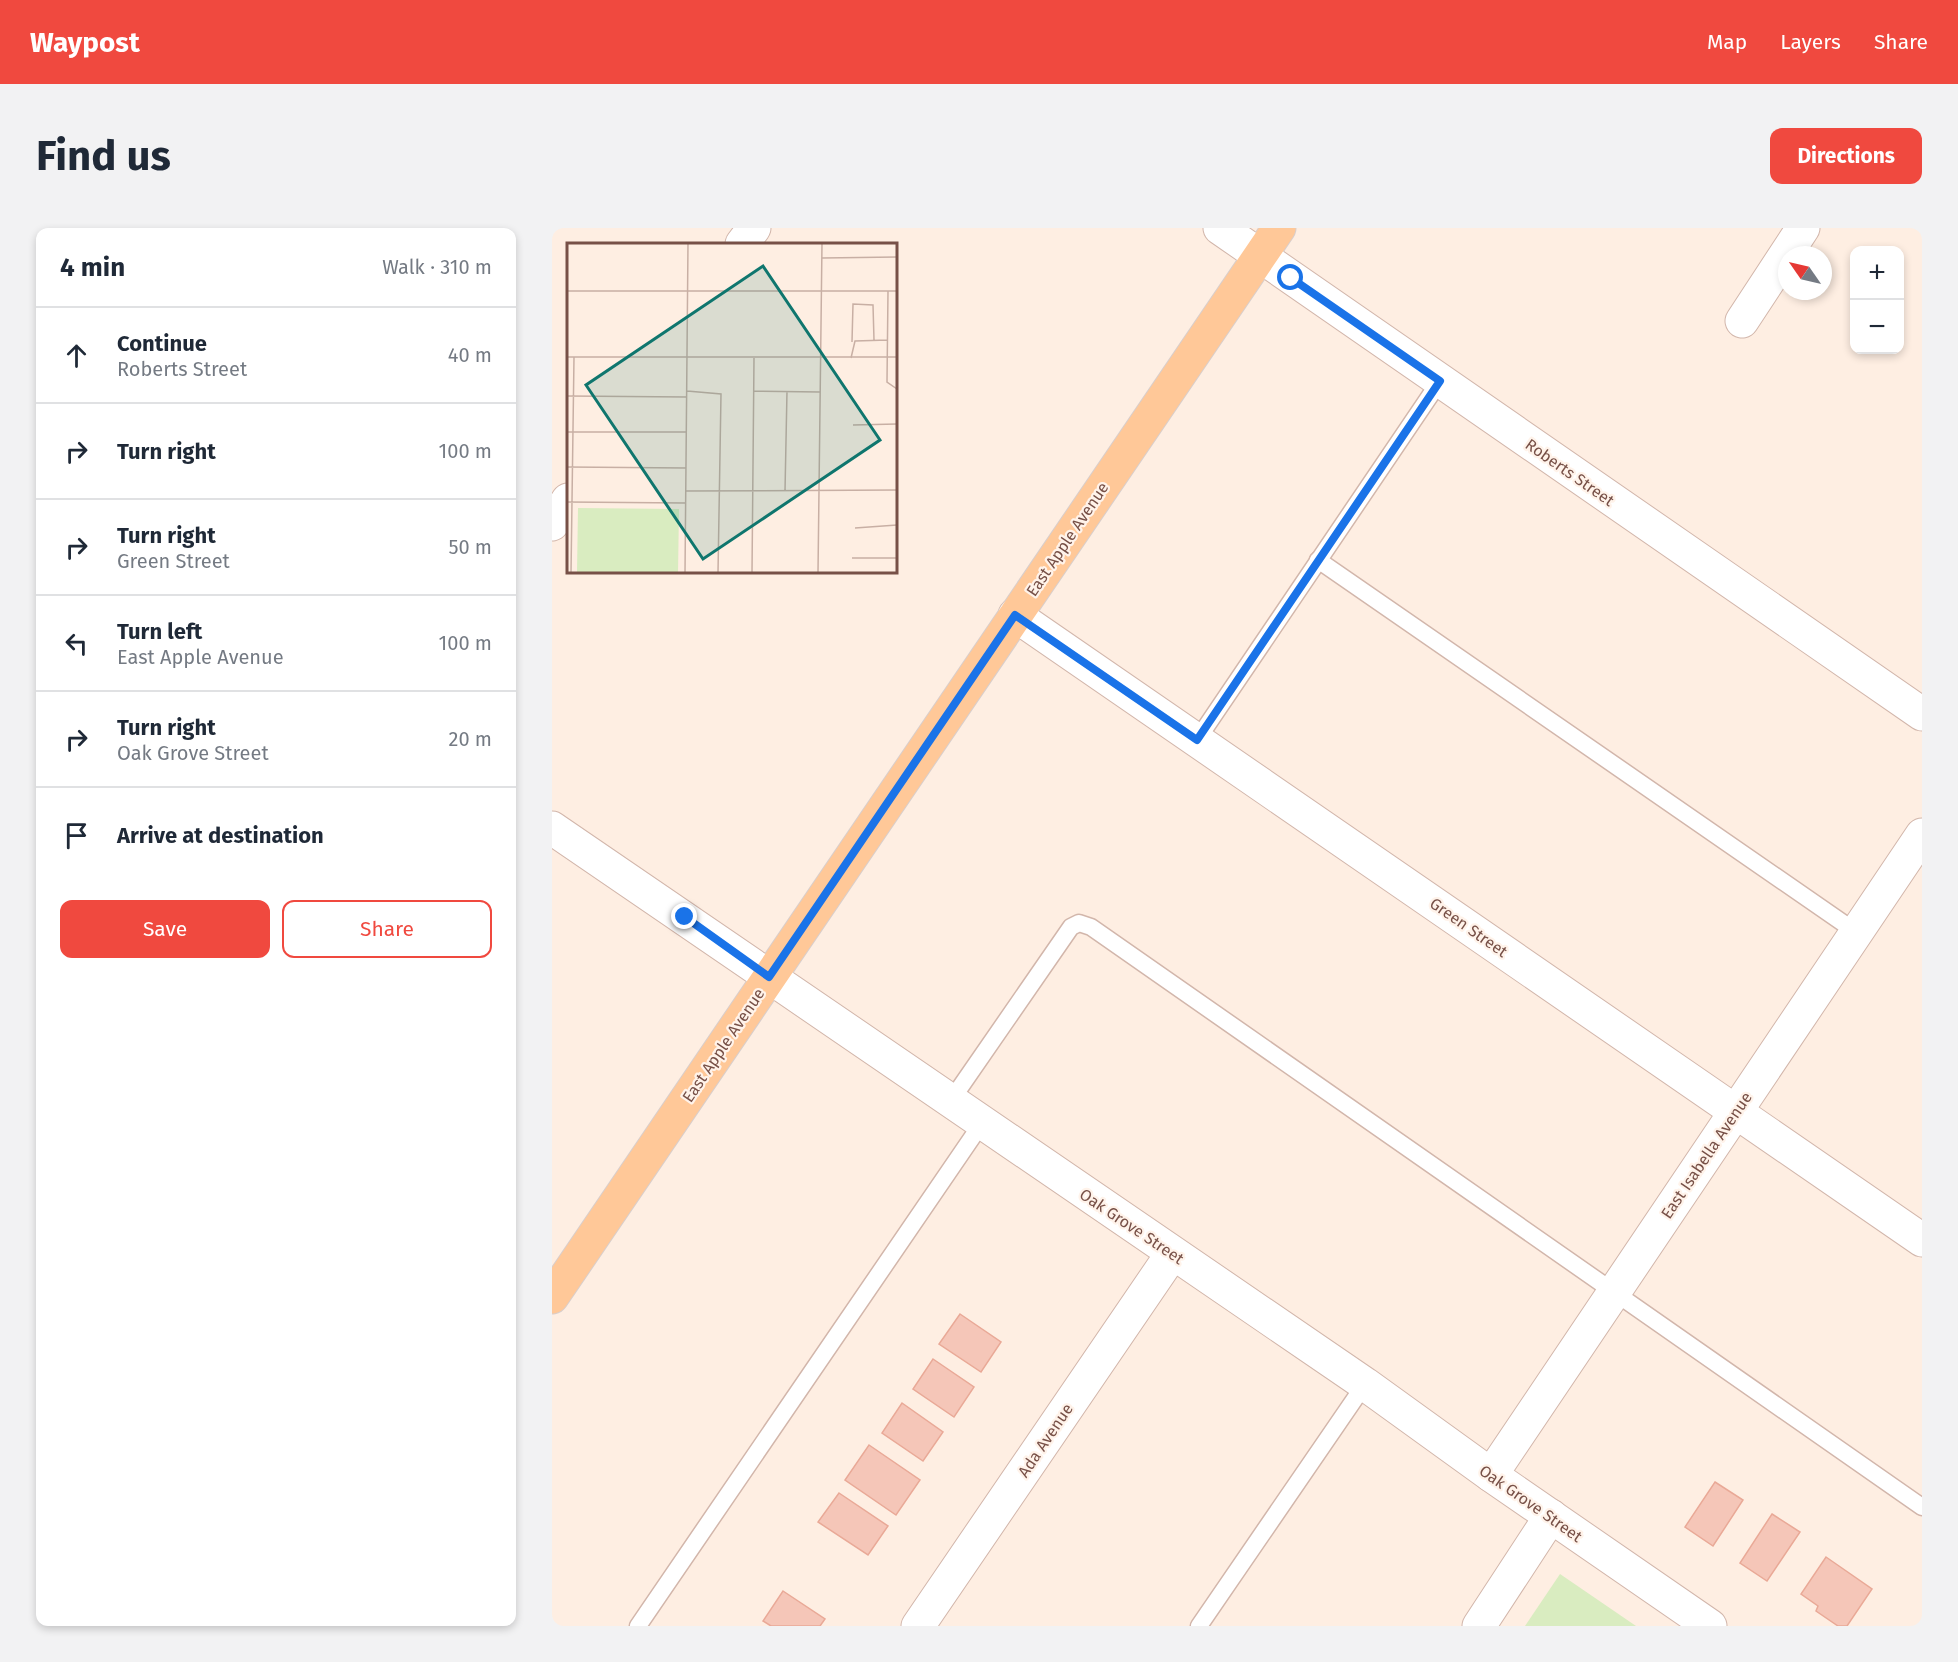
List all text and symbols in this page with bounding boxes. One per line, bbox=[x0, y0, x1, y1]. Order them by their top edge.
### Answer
text: Waypost bbox=[30, 26, 140, 59]
text: Map bbox=[1707, 29, 1747, 55]
text: Layers bbox=[1780, 29, 1841, 55]
text: Share bbox=[1874, 29, 1928, 55]
button: Directions bbox=[1770, 128, 1922, 184]
text: Find us bbox=[36, 131, 171, 181]
inset map bbox=[567, 243, 897, 573]
north arrow bbox=[1778, 246, 1832, 300]
map controls bbox=[1850, 246, 1904, 354]
button: + bbox=[1850, 246, 1904, 300]
text: 4 min bbox=[60, 252, 125, 283]
text: Walk · 310 m bbox=[382, 255, 492, 279]
route start bbox=[1277, 264, 1303, 290]
button: − bbox=[1850, 300, 1904, 354]
text: Continue bbox=[117, 330, 207, 357]
icon: ahead bbox=[60, 339, 93, 372]
text: 40 m bbox=[448, 343, 492, 367]
text: Roberts Street bbox=[117, 357, 247, 381]
icon: right bbox=[60, 435, 93, 468]
street label: Roberts Street bbox=[1522, 435, 1618, 510]
text: Turn right bbox=[117, 438, 216, 465]
text: 100 m bbox=[439, 439, 492, 463]
street label: East Apple Avenue bbox=[1022, 479, 1113, 600]
text: Turn right bbox=[117, 522, 216, 549]
icon: right bbox=[60, 531, 93, 564]
text: 50 m bbox=[448, 535, 492, 559]
text: Green Street bbox=[117, 549, 230, 573]
text: Turn left bbox=[117, 618, 202, 645]
icon: left bbox=[60, 627, 93, 660]
text: 100 m bbox=[439, 631, 492, 655]
text: East Apple Avenue bbox=[117, 645, 284, 669]
text: Turn right bbox=[117, 714, 216, 741]
icon: right bbox=[60, 723, 93, 756]
text: 20 m bbox=[449, 727, 492, 751]
text: Oak Grove Street bbox=[117, 741, 269, 765]
icon: arrive bbox=[60, 819, 93, 852]
text: Arrive at destination bbox=[117, 822, 324, 849]
street label: Green Street bbox=[1426, 894, 1511, 961]
button: Save bbox=[60, 900, 270, 958]
button: Share bbox=[282, 900, 492, 958]
route end bbox=[671, 903, 697, 929]
street label: East Apple Avenue bbox=[678, 985, 769, 1106]
street label: East Isabella Avenue bbox=[1657, 1088, 1756, 1222]
street label: Oak Grove Street bbox=[1076, 1185, 1187, 1268]
street label: Ada Avenue bbox=[1014, 1400, 1077, 1481]
street label: Oak Grove Street bbox=[1476, 1461, 1586, 1546]

